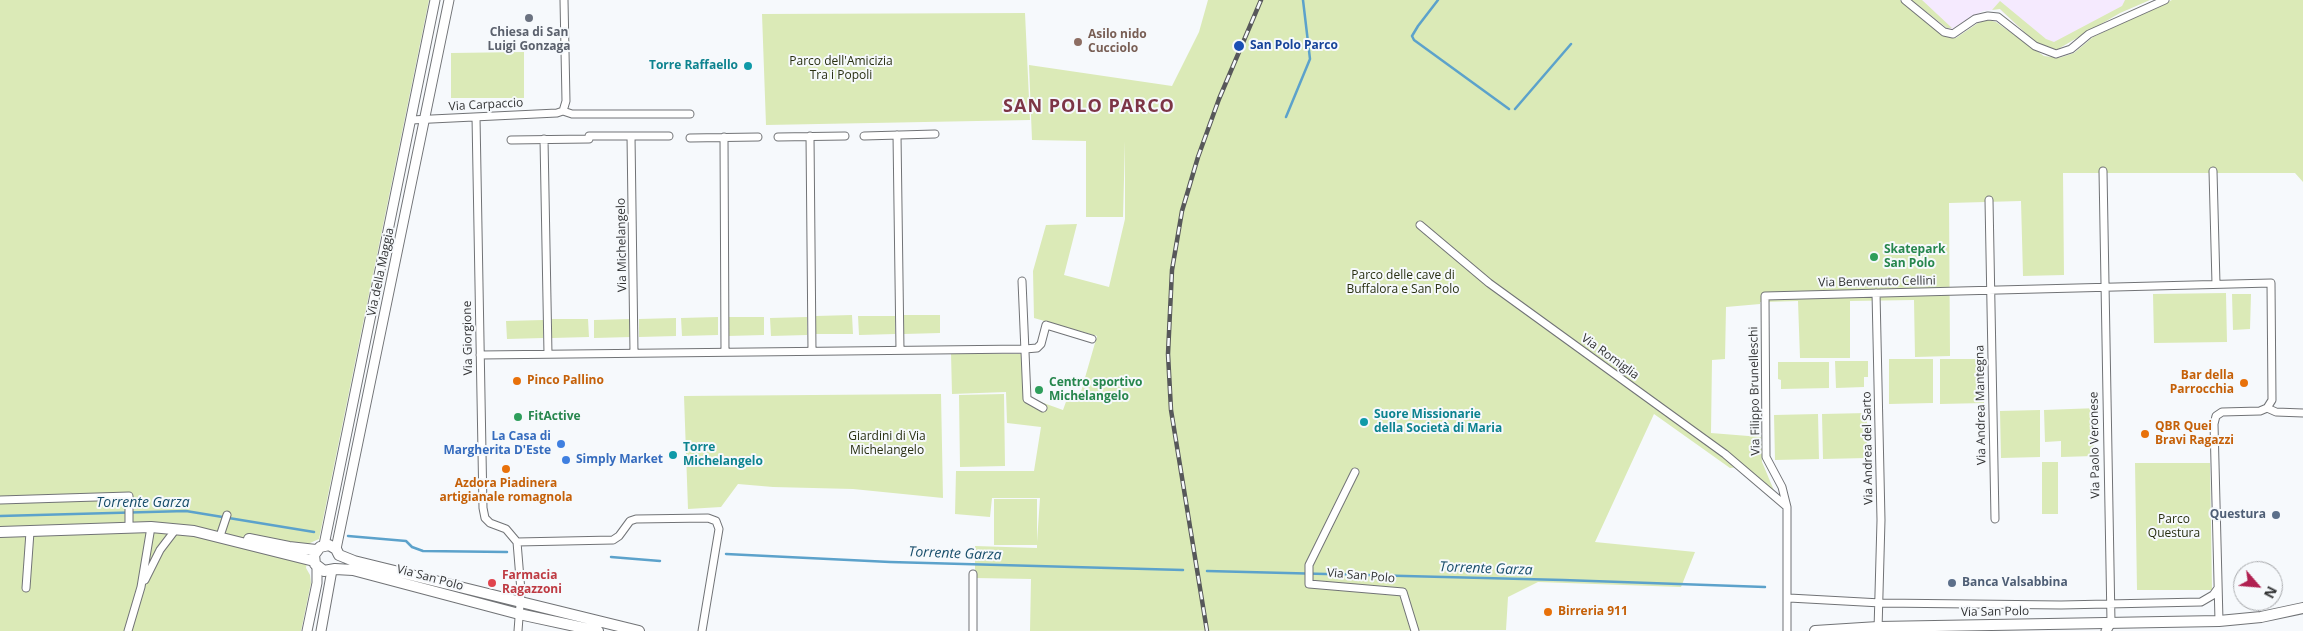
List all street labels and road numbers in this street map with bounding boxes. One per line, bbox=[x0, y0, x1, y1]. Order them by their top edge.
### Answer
street label: Via Carpaccio bbox=[448, 96, 524, 114]
street label: Via Michelangelo bbox=[614, 198, 630, 292]
street label: Via della Maggia bbox=[365, 226, 397, 318]
street label: Via Benvenuto Cellini bbox=[1818, 274, 1936, 290]
street label: Via Giorgione bbox=[460, 301, 476, 375]
street label: Via Filippo Brunelleschi bbox=[1747, 326, 1763, 456]
street label: Via Romiglia bbox=[1578, 331, 1642, 383]
street label: Via Andrea Mantegna bbox=[1973, 345, 1989, 465]
street label: Via Andrea del Sarto bbox=[1860, 391, 1876, 505]
street label: Via Paolo Veronese bbox=[2087, 391, 2103, 499]
street label: Via San Polo bbox=[395, 562, 465, 594]
street label: Via San Polo bbox=[1326, 566, 1396, 586]
street label: Via San Polo bbox=[1961, 604, 2029, 620]

